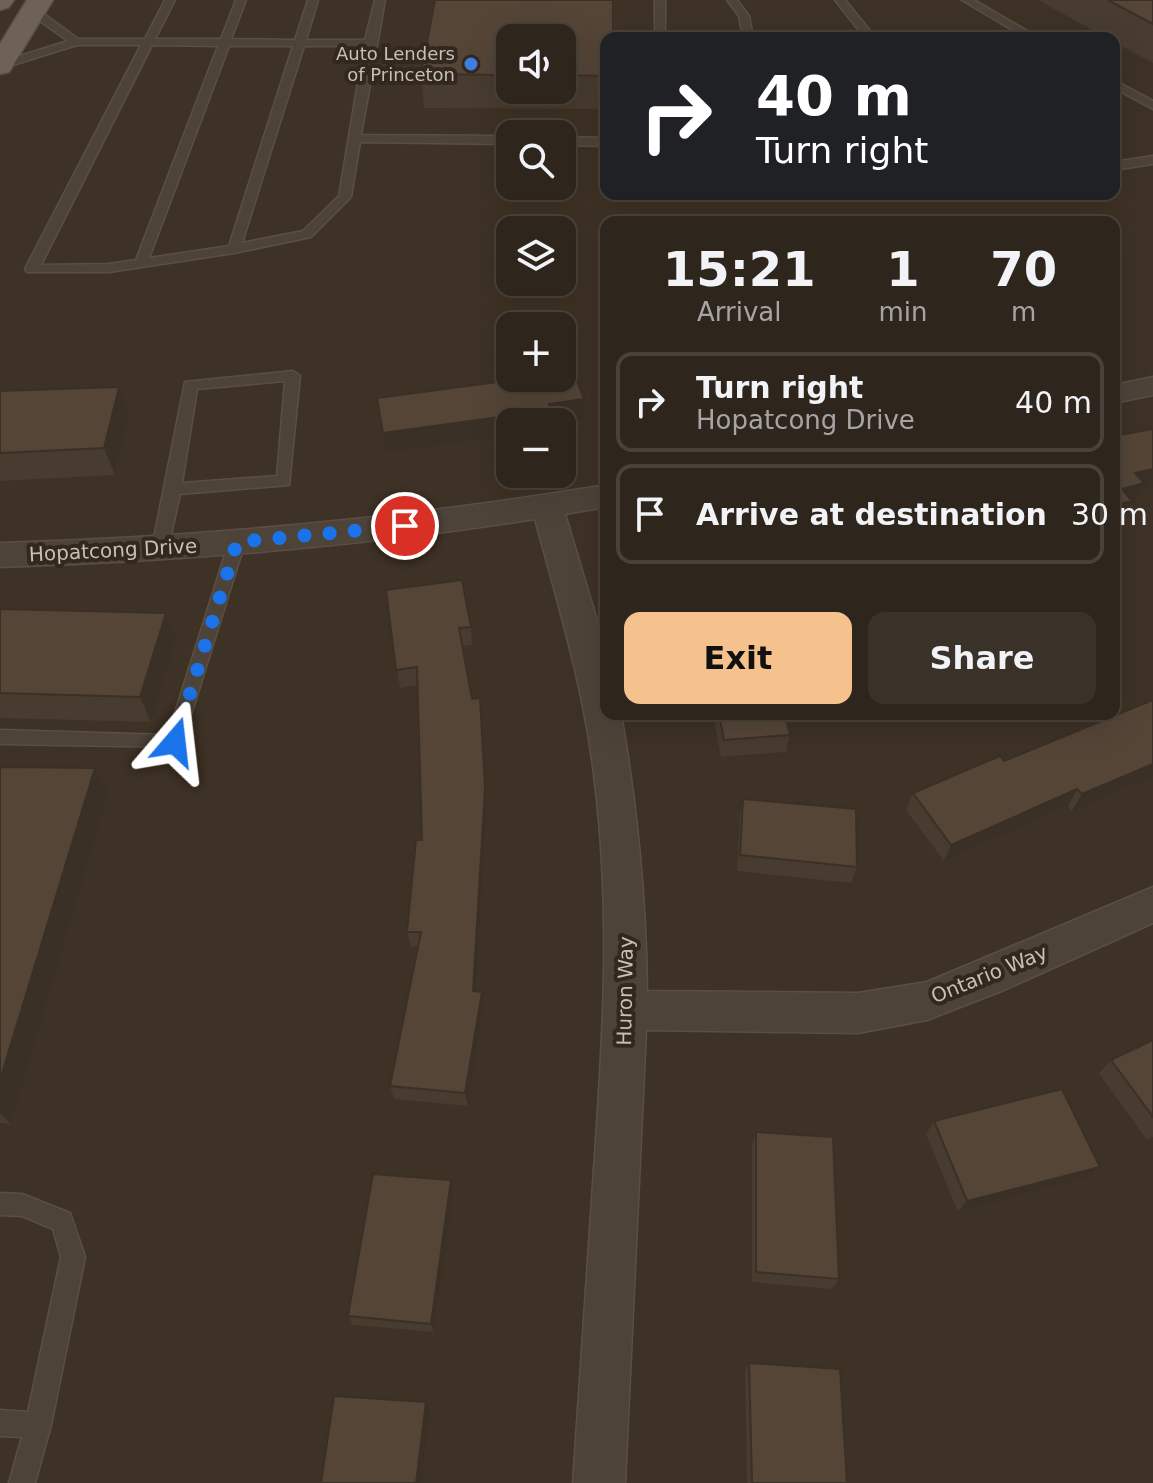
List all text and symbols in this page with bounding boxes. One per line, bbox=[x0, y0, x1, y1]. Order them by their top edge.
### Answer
map controls bbox=[496, 24, 576, 488]
button: sound bbox=[496, 24, 576, 104]
place label: Auto Lenders of Princeton bbox=[336, 43, 455, 85]
marker: Auto Lenders of Princeton bbox=[462, 55, 480, 73]
text: 40 m bbox=[756, 63, 912, 128]
icon: right bbox=[624, 64, 728, 168]
button: search bbox=[496, 120, 576, 200]
text: Turn right bbox=[756, 130, 928, 171]
button: layers bbox=[496, 216, 576, 296]
text: 15:21 bbox=[663, 241, 816, 297]
text: 1 bbox=[886, 241, 920, 297]
text: 70 bbox=[990, 241, 1057, 297]
text: Arrival bbox=[697, 297, 781, 327]
text: min bbox=[878, 297, 928, 327]
text: m bbox=[1011, 297, 1036, 327]
button: + bbox=[496, 312, 576, 392]
text: Turn right bbox=[696, 370, 863, 405]
icon: right bbox=[628, 380, 672, 424]
text: 40 m bbox=[1015, 385, 1092, 420]
text: Hopatcong Drive bbox=[696, 405, 915, 435]
button: − bbox=[496, 408, 576, 488]
pin bbox=[371, 492, 439, 560]
icon: arrive bbox=[628, 492, 672, 536]
text: Arrive at destination bbox=[696, 497, 1047, 532]
text: 30 m bbox=[1071, 497, 1148, 532]
icon: arrive bbox=[383, 504, 427, 548]
street label: Hopatcong Drive bbox=[28, 534, 198, 566]
button: Exit bbox=[624, 612, 852, 704]
button: Share bbox=[868, 612, 1096, 704]
position arrow bbox=[133, 700, 217, 784]
street label: Huron Way bbox=[612, 936, 638, 1046]
street label: Ontario Way bbox=[927, 940, 1051, 1008]

